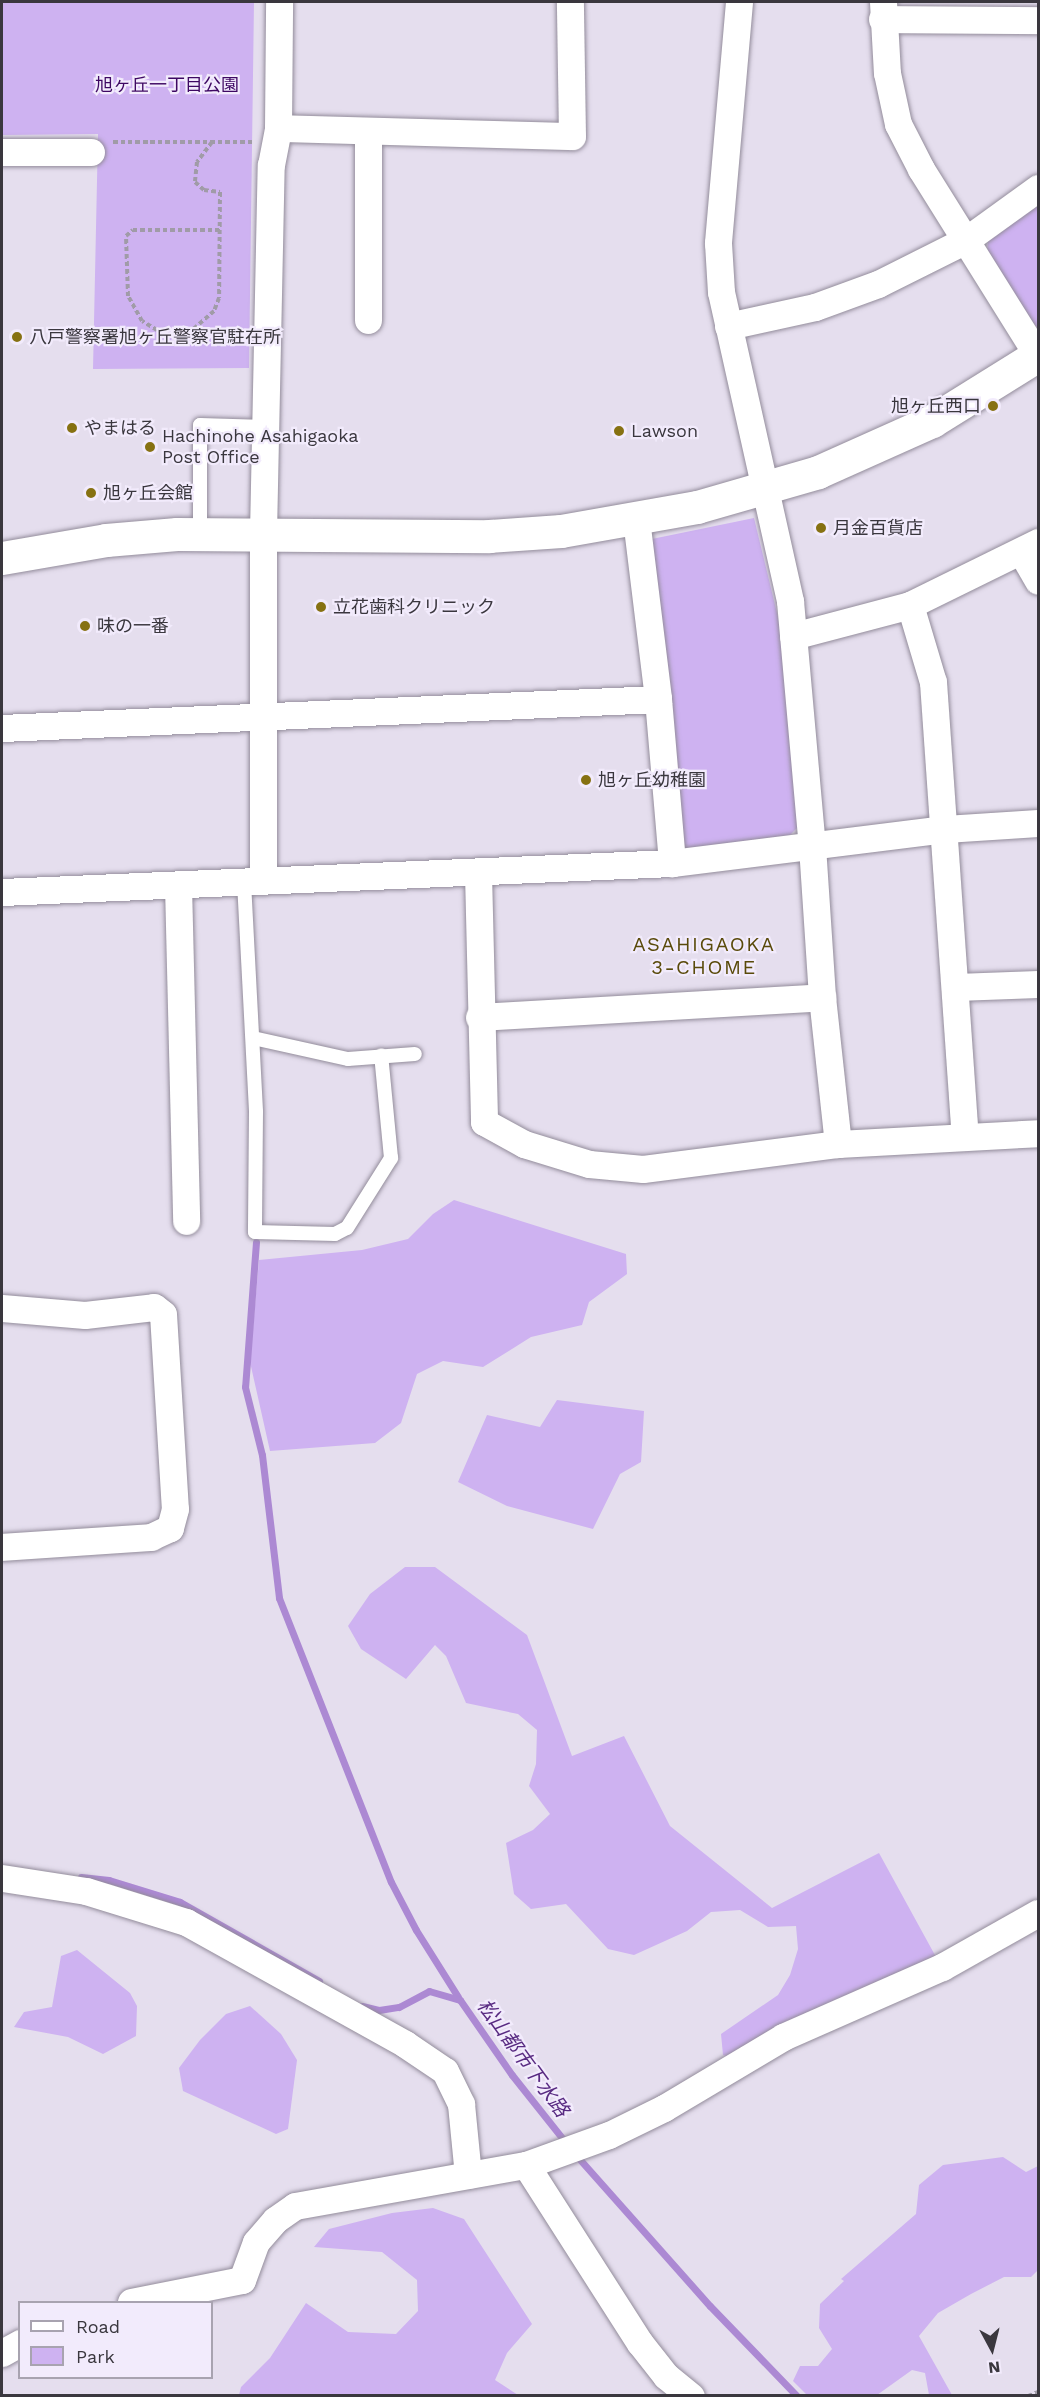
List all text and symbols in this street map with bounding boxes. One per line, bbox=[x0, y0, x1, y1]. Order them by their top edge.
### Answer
park label: 旭ヶ丘一丁目公園 bbox=[95, 74, 239, 96]
place label: 八戸警察署旭ヶ丘警察官駐在所 bbox=[29, 326, 281, 348]
marker: 八戸警察署旭ヶ丘警察官駐在所 bbox=[10, 330, 24, 344]
place label: 旭ヶ丘西口 bbox=[891, 395, 981, 417]
marker: 旭ヶ丘西口 bbox=[986, 399, 1000, 413]
place label: やまはる bbox=[84, 417, 156, 439]
place label: Lawson bbox=[631, 420, 698, 442]
marker: やまはる bbox=[65, 421, 79, 435]
marker: Lawson bbox=[612, 424, 626, 438]
place label: Hachinohe Asahigaoka Post Office bbox=[162, 426, 359, 468]
marker: Hachinohe Asahigaoka Post Office bbox=[143, 440, 157, 454]
place label: 旭ヶ丘会館 bbox=[103, 482, 193, 504]
marker: 旭ヶ丘会館 bbox=[84, 486, 98, 500]
place label: 月金百貨店 bbox=[833, 517, 923, 539]
marker: 月金百貨店 bbox=[814, 521, 828, 535]
place label: 立花歯科クリニック bbox=[333, 596, 495, 618]
marker: 立花歯科クリニック bbox=[314, 600, 328, 614]
place label: 味の一番 bbox=[97, 615, 169, 637]
marker: 味の一番 bbox=[78, 619, 92, 633]
place label: 旭ヶ丘幼稚園 bbox=[598, 769, 706, 791]
marker: 旭ヶ丘幼稚園 bbox=[579, 773, 593, 787]
district label: ASAHIGAOKA 3-CHOME bbox=[633, 932, 775, 979]
water label: 松山都市下水路 bbox=[472, 1994, 574, 2122]
legend bbox=[18, 2301, 213, 2379]
text: Road bbox=[76, 2316, 120, 2337]
north arrow bbox=[962, 2319, 1022, 2379]
text: Park bbox=[76, 2346, 115, 2367]
text: N bbox=[987, 2357, 1001, 2378]

